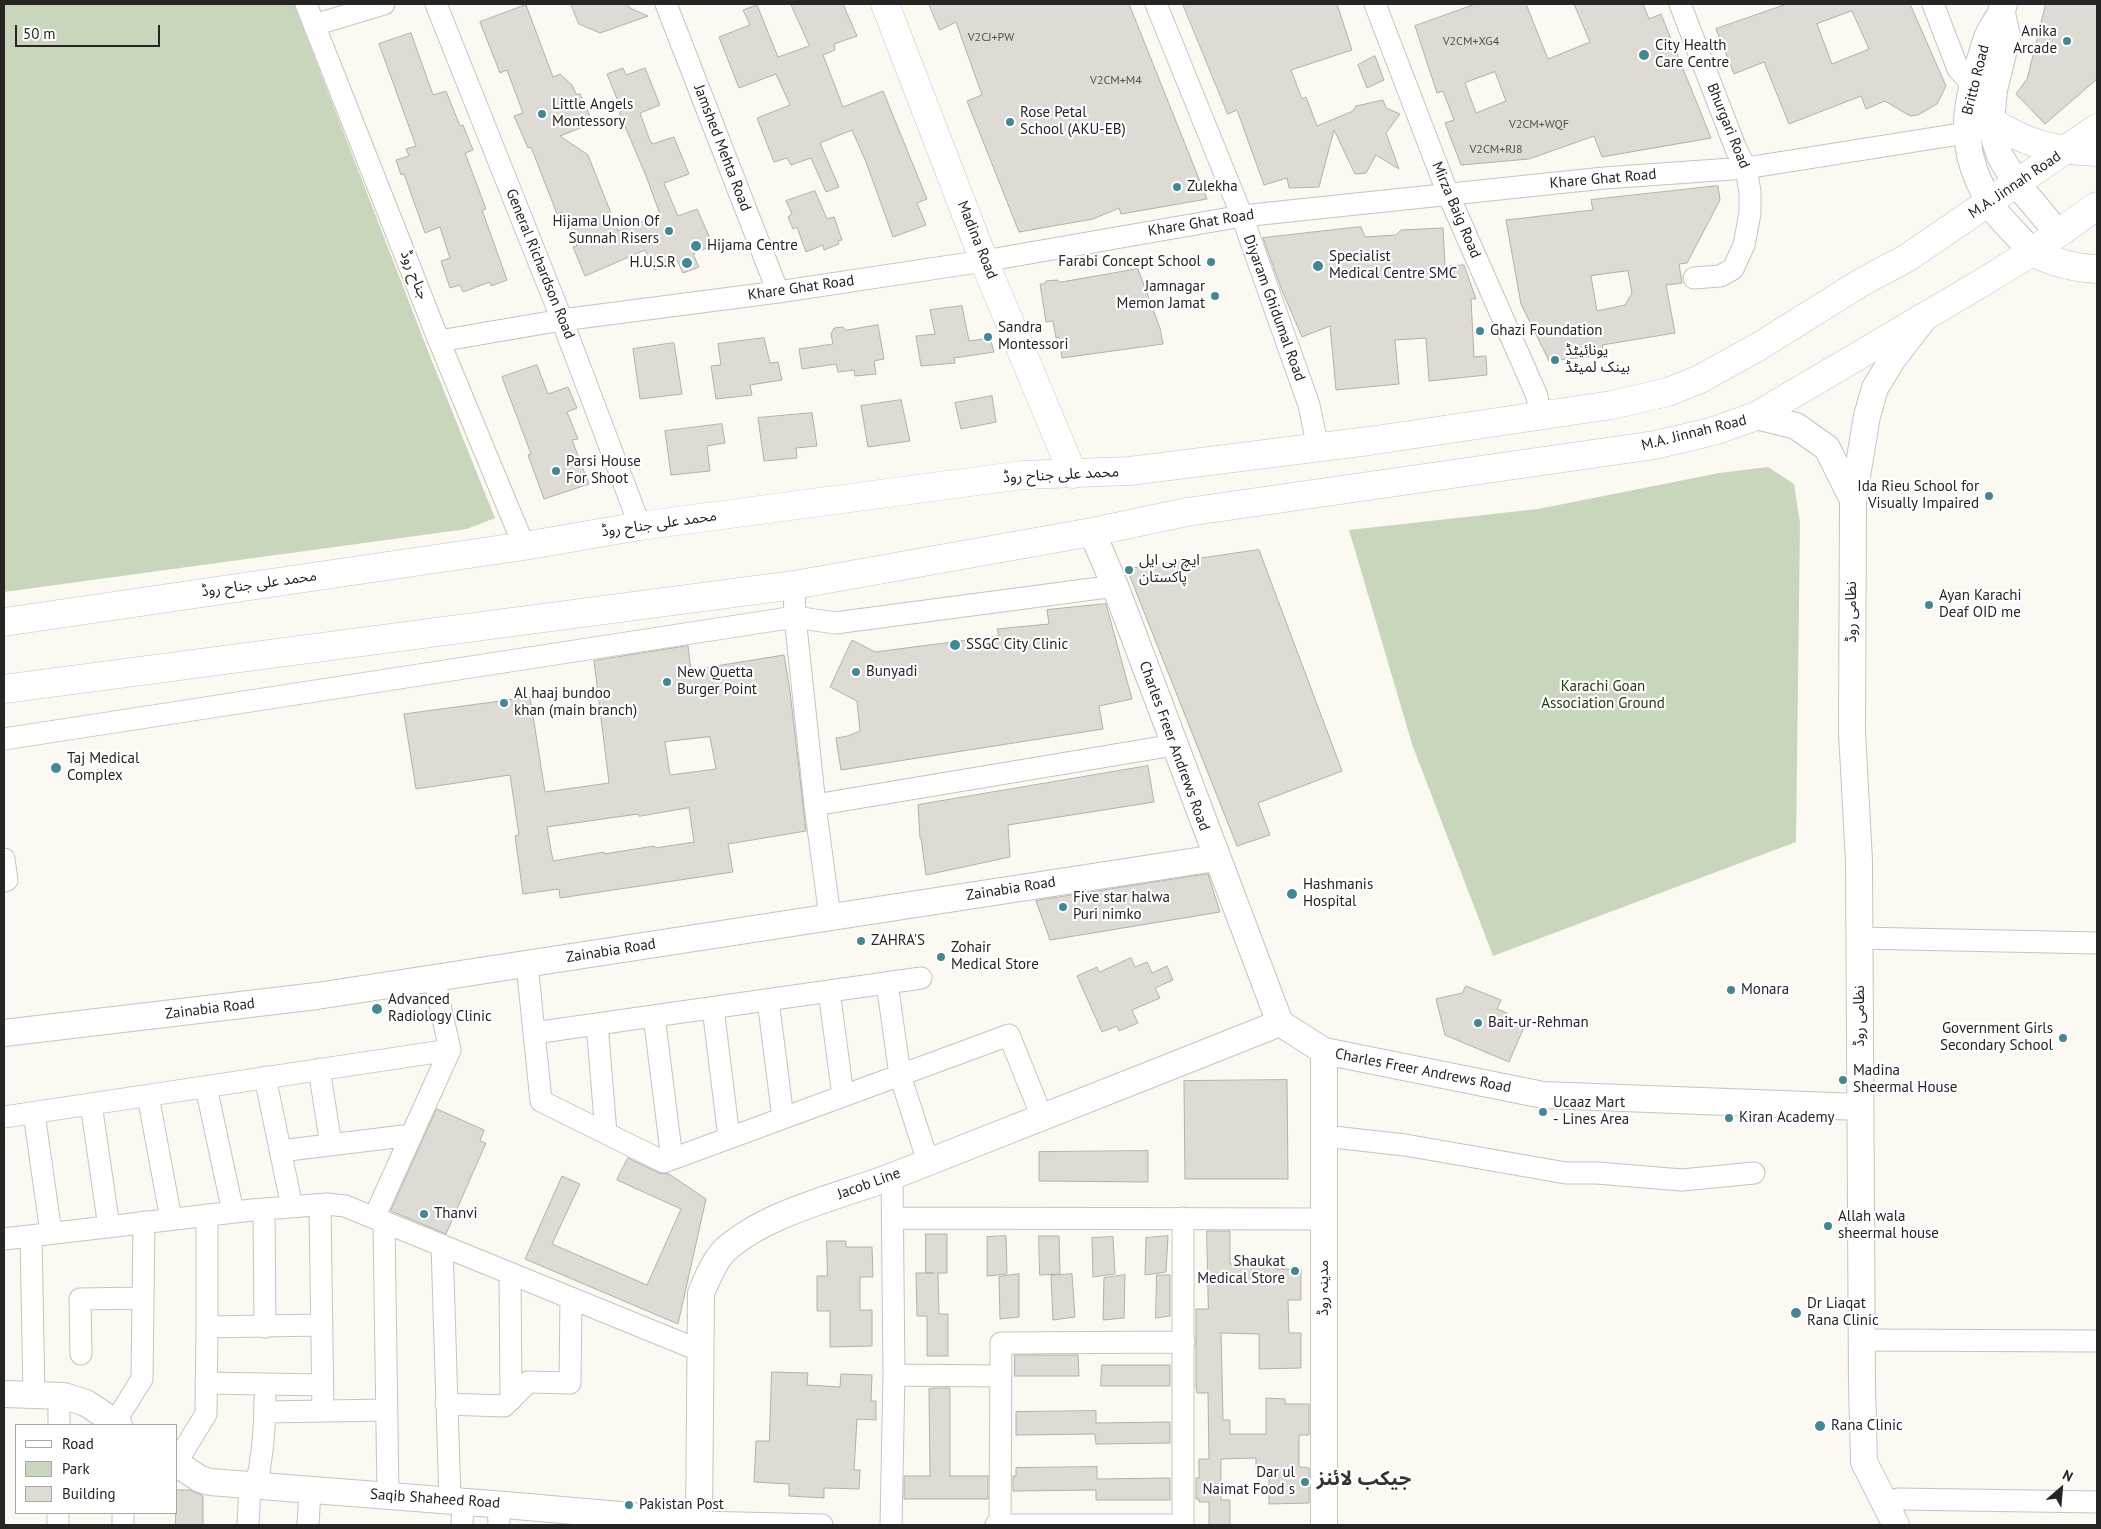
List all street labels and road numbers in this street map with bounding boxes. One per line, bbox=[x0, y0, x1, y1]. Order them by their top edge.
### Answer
street label: Britto Road bbox=[1959, 43, 1993, 117]
street label: Bhurgari Road bbox=[1703, 81, 1753, 171]
street label: Jamshed Mehta Road bbox=[690, 82, 754, 214]
street label: M.A. Jinnah Road bbox=[1965, 147, 2065, 223]
street label: Mirza Baig Road bbox=[1428, 159, 1484, 261]
street label: Khare Ghat Road bbox=[1549, 165, 1657, 193]
street label: General Richardson Road bbox=[502, 186, 578, 342]
street label: Madina Road bbox=[953, 198, 1001, 282]
street label: Khare Ghat Road bbox=[1147, 206, 1255, 240]
street label: Diyaram Ghidumal Road bbox=[1239, 232, 1309, 384]
street label: جناح روڈ bbox=[396, 248, 432, 302]
street label: Khare Ghat Road bbox=[747, 272, 855, 304]
street label: M.A. Jinnah Road bbox=[1640, 411, 1748, 455]
street label: محمد علی جناح روڈ bbox=[1002, 463, 1120, 487]
street label: محمد علی جناح روڈ bbox=[600, 507, 718, 541]
street label: محمد علی جناح روڈ bbox=[200, 567, 318, 601]
street label: نظامی روڈ bbox=[1843, 581, 1861, 643]
street label: Charles Freer Andrews Road bbox=[1135, 659, 1213, 833]
street label: Zainabia Road bbox=[965, 873, 1057, 905]
street label: Zainabia Road bbox=[565, 935, 657, 967]
street label: نظامی روڈ bbox=[1851, 985, 1869, 1047]
street label: Zainabia Road bbox=[164, 995, 256, 1023]
street label: Charles Freer Andrews Road bbox=[1333, 1045, 1513, 1097]
street label: Jacob Line bbox=[835, 1164, 903, 1204]
street label: مدینہ روڈ bbox=[1315, 1260, 1333, 1316]
street label: Saqib Shaheed Road bbox=[369, 1485, 501, 1513]

